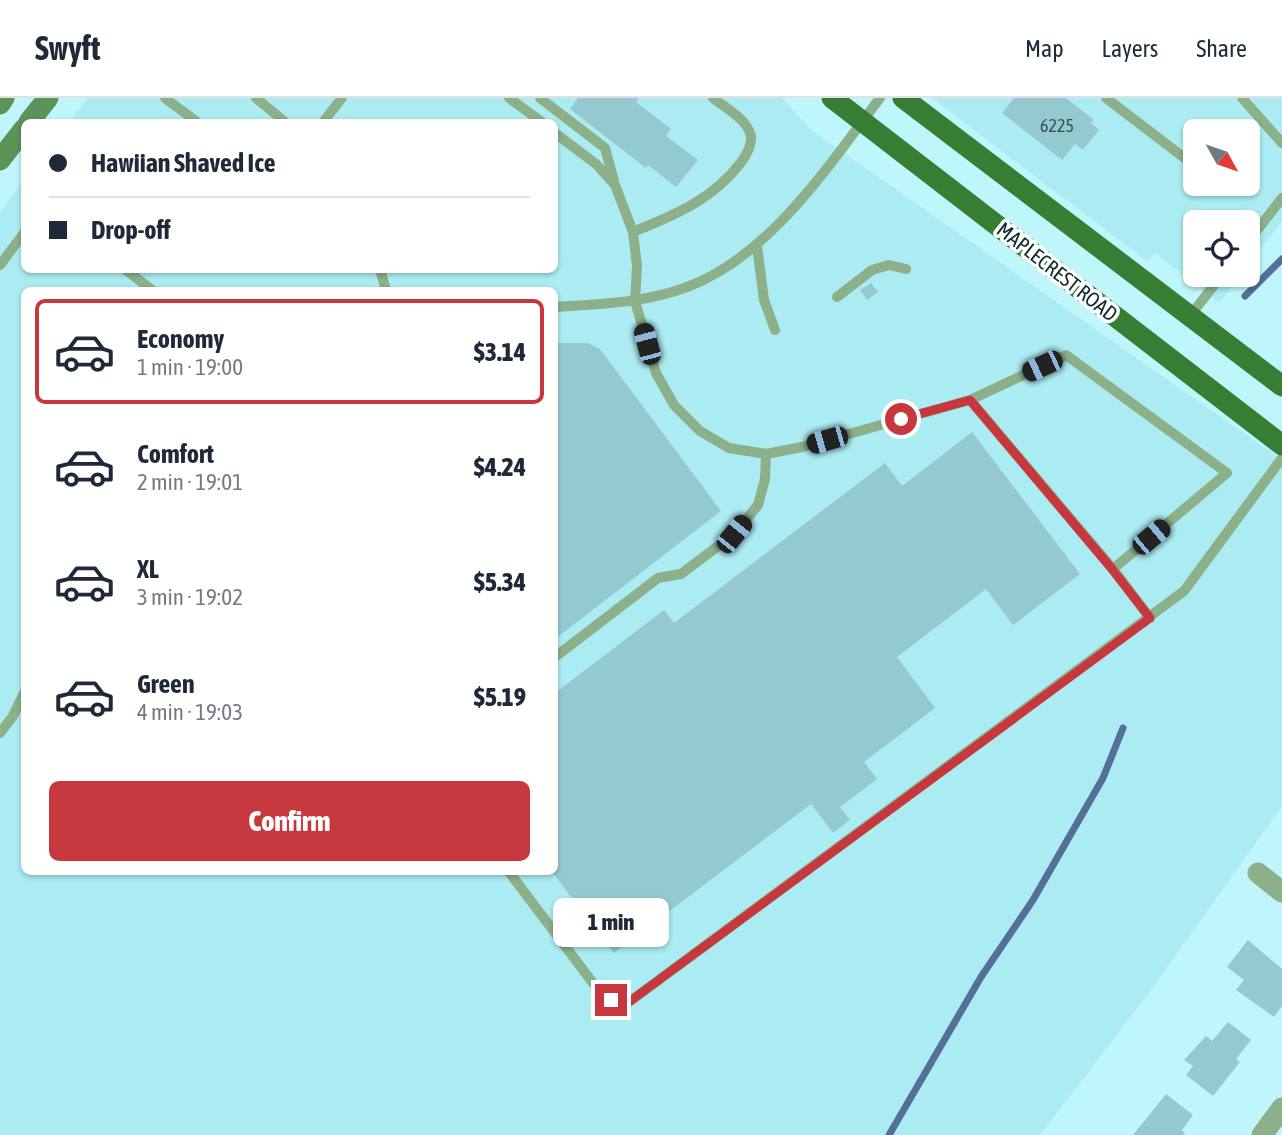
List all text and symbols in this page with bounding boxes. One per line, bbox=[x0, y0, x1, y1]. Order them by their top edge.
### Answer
text: Swyft bbox=[35, 29, 100, 67]
text: Map bbox=[1025, 35, 1064, 62]
text: Layers bbox=[1102, 35, 1158, 62]
text: Share bbox=[1196, 35, 1247, 62]
house number: 6225 bbox=[1040, 115, 1074, 136]
north arrow bbox=[1183, 119, 1260, 196]
map controls bbox=[1183, 119, 1260, 287]
text: Hawiian Shaved Ice bbox=[91, 148, 276, 178]
button: locate bbox=[1183, 210, 1260, 287]
text: Drop-off bbox=[91, 215, 171, 245]
street label: MAPLECREST ROAD bbox=[993, 217, 1123, 326]
icon: car bbox=[53, 320, 116, 383]
car bbox=[632, 321, 663, 367]
text: Economy bbox=[137, 324, 224, 354]
text: $3.14 bbox=[474, 337, 526, 367]
car bbox=[1019, 348, 1066, 384]
text: 1 min · 19:00 bbox=[137, 354, 243, 380]
route start bbox=[885, 403, 917, 435]
car bbox=[804, 424, 851, 456]
icon: car bbox=[53, 435, 116, 498]
text: Comfort bbox=[137, 439, 214, 469]
text: $4.24 bbox=[474, 452, 526, 482]
text: 2 min · 19:01 bbox=[137, 469, 243, 495]
car bbox=[713, 511, 756, 557]
car bbox=[1129, 515, 1174, 559]
icon: car bbox=[53, 550, 116, 613]
text: XL bbox=[137, 554, 159, 584]
text: $5.34 bbox=[474, 567, 526, 597]
text: 3 min · 19:02 bbox=[137, 584, 243, 610]
icon: car bbox=[53, 665, 116, 728]
text: Green bbox=[137, 669, 195, 699]
text: $5.19 bbox=[474, 682, 526, 712]
text: 4 min · 19:03 bbox=[137, 699, 243, 725]
button: Confirm bbox=[49, 781, 530, 861]
callout: 1 min bbox=[553, 898, 669, 948]
text: 1 min bbox=[588, 909, 634, 935]
route end bbox=[595, 984, 627, 1016]

